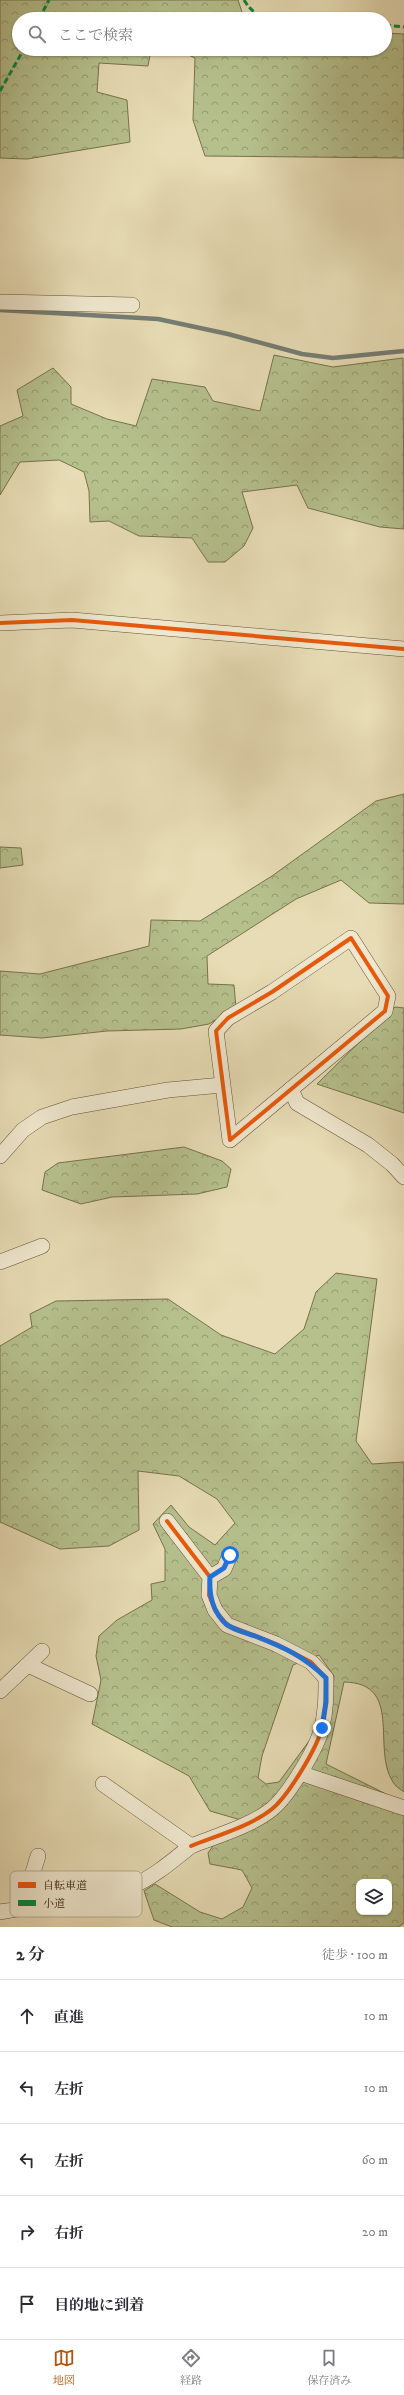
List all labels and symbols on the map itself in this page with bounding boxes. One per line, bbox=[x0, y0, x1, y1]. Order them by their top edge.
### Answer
route start bbox=[221, 1546, 239, 1564]
route end bbox=[313, 1719, 331, 1737]
legend bbox=[10, 1871, 142, 1917]
text: 自転車道 bbox=[43, 1879, 87, 1893]
text: 小道 bbox=[43, 1897, 65, 1911]

